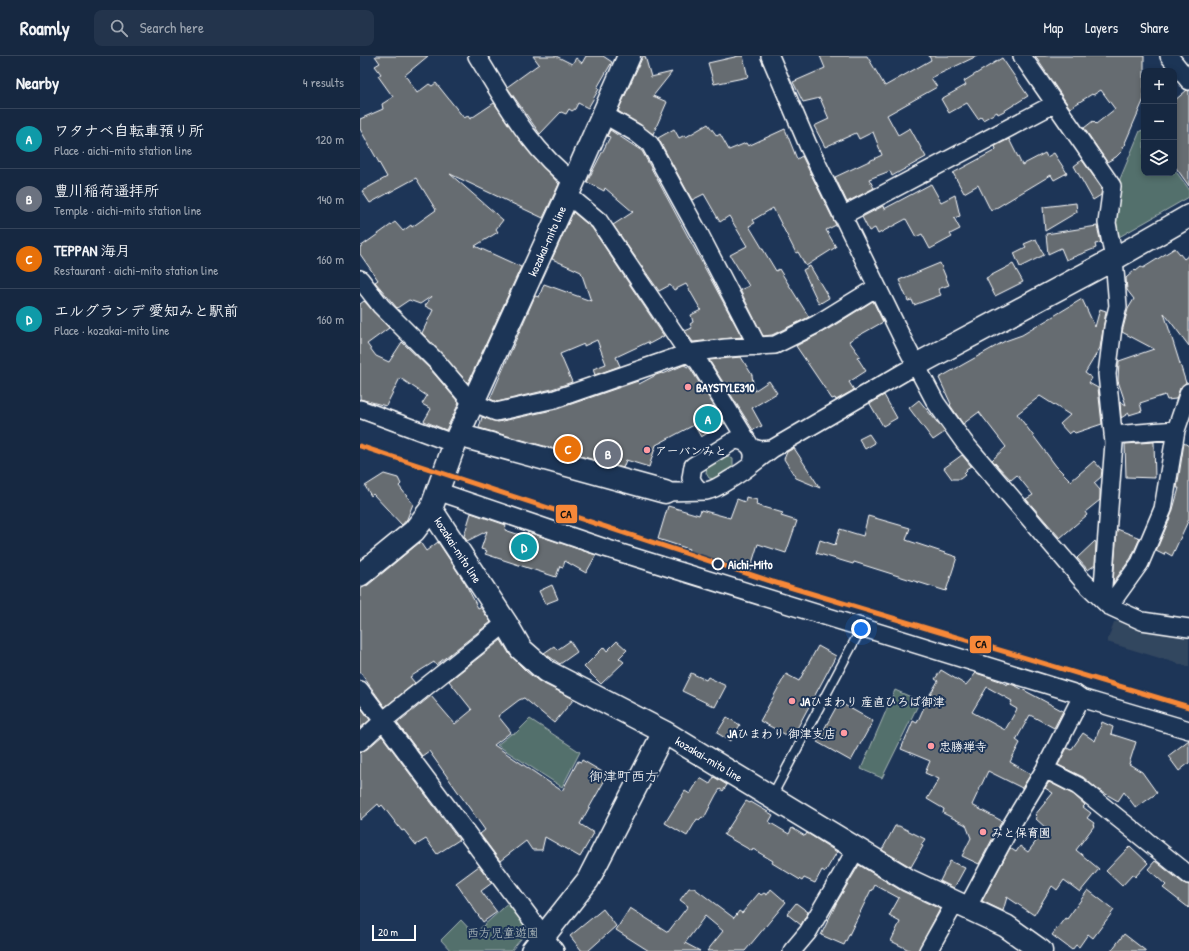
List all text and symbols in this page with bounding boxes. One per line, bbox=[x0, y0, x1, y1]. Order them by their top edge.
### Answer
search box bbox=[94, 10, 374, 46]
text: Roamly bbox=[20, 15, 70, 41]
icon: search bbox=[108, 17, 130, 39]
text: Search here bbox=[140, 17, 204, 38]
text: Map bbox=[1043, 18, 1063, 37]
text: Layers bbox=[1085, 18, 1118, 37]
text: Share bbox=[1140, 18, 1169, 37]
map controls bbox=[1141, 68, 1177, 176]
button: + bbox=[1141, 68, 1177, 104]
text: Nearby bbox=[16, 71, 59, 94]
text: 4 results bbox=[303, 73, 344, 91]
button: − bbox=[1141, 104, 1177, 140]
text: ワタナベ自転車預り所 bbox=[54, 120, 204, 141]
text: A bbox=[26, 130, 32, 148]
text: 120 m bbox=[316, 130, 344, 148]
button: layers bbox=[1141, 140, 1177, 176]
text: Place · aichi-mito station line bbox=[54, 141, 192, 159]
text: 豊川稲荷遥拝所 bbox=[54, 180, 159, 201]
text: B bbox=[26, 190, 32, 208]
text: 140 m bbox=[317, 190, 344, 208]
text: Temple · aichi-mito station line bbox=[54, 201, 202, 219]
street label: kozakai-mito line bbox=[524, 203, 570, 279]
text: TEPPAN 海月 bbox=[54, 240, 131, 261]
text: C bbox=[25, 250, 33, 268]
text: 160 m bbox=[316, 250, 344, 268]
text: Restaurant · aichi-mito station line bbox=[54, 261, 219, 279]
text: エルグランデ 愛知みと駅前 bbox=[54, 300, 239, 321]
text: D bbox=[26, 310, 32, 328]
text: 160 m bbox=[316, 310, 344, 328]
text: Place · kozakai-mito line bbox=[54, 321, 169, 339]
place label: BAYSTYLE310 bbox=[696, 379, 755, 396]
marker: BAYSTYLE310 bbox=[683, 382, 693, 392]
pin: A bbox=[695, 404, 721, 434]
pin: C bbox=[555, 434, 581, 464]
pin: B bbox=[595, 439, 621, 469]
place label: アーバンみと bbox=[655, 442, 727, 459]
marker: アーバンみと bbox=[642, 445, 652, 455]
line badge: CA bbox=[555, 504, 578, 524]
text: CA bbox=[560, 507, 572, 521]
street label: kozakai-mito line bbox=[430, 514, 486, 586]
pin: D bbox=[511, 532, 537, 562]
place label: Aichi-Mito bbox=[728, 556, 773, 573]
marker: Aichi-Mito bbox=[711, 557, 725, 571]
your location bbox=[851, 619, 871, 639]
line badge: CA bbox=[969, 635, 992, 654]
text: CA bbox=[975, 637, 987, 651]
place label: JAひまわり 産直ひろば御津 bbox=[800, 693, 945, 710]
marker: JAひまわり 産直ひろば御津 bbox=[787, 696, 797, 706]
place label: JAひまわり 御津支店 bbox=[727, 725, 836, 742]
marker: JAひまわり 御津支店 bbox=[839, 728, 849, 738]
street label: kozakai-mito line bbox=[672, 732, 746, 786]
place label: 忠勝禅寺 bbox=[939, 738, 987, 755]
marker: 忠勝禅寺 bbox=[926, 741, 936, 751]
district label: 御津町西方 bbox=[589, 766, 659, 785]
place label: みと保育園 bbox=[991, 824, 1051, 841]
marker: みと保育園 bbox=[978, 827, 988, 837]
scale bar bbox=[372, 923, 416, 942]
park label: 西方児童遊園 bbox=[467, 924, 539, 941]
text: 20 m bbox=[378, 925, 398, 939]

